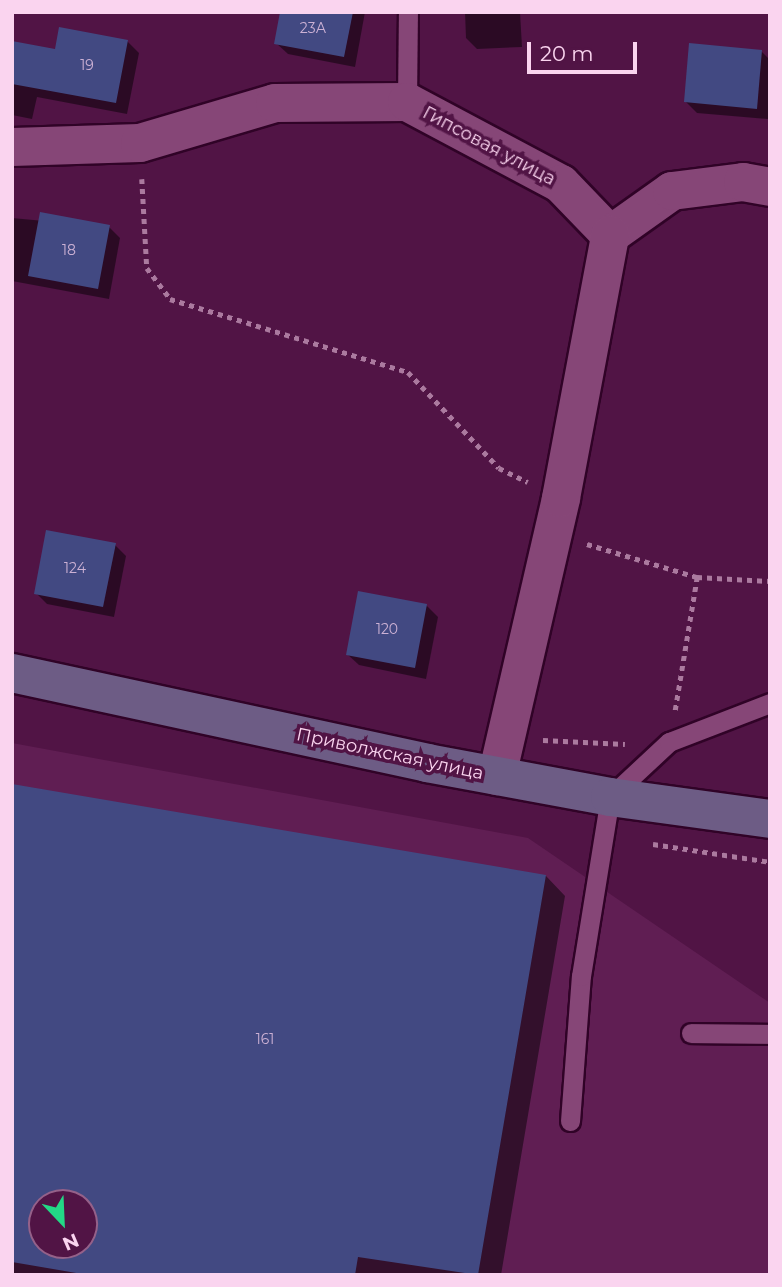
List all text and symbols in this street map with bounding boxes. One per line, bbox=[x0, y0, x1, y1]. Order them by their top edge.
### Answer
house number: 23А bbox=[300, 20, 326, 36]
scale bar bbox=[530, 28, 640, 72]
text: 20 m bbox=[540, 41, 594, 66]
house number: 19 bbox=[80, 57, 94, 73]
street label: Гипсовая улица bbox=[419, 102, 559, 190]
house number: 18 bbox=[62, 242, 76, 258]
house number: 124 bbox=[64, 560, 86, 576]
house number: 120 bbox=[376, 621, 398, 637]
street label: Приволжская улица bbox=[295, 724, 485, 784]
house number: 161 bbox=[256, 1031, 274, 1047]
north arrow bbox=[28, 1189, 98, 1259]
text: N bbox=[59, 1228, 82, 1256]

